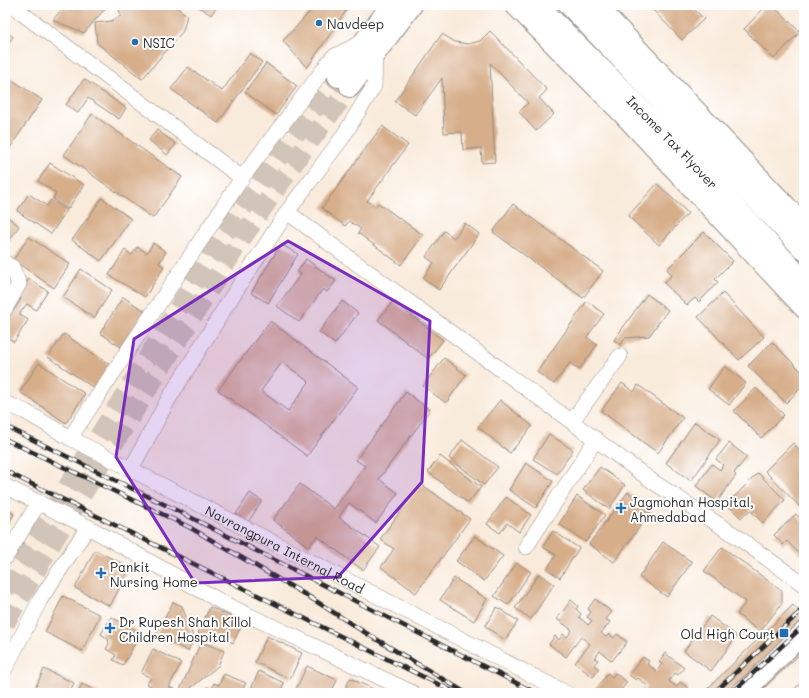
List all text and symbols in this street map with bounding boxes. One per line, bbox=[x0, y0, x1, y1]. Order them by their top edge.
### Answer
place label: Navdeep bbox=[327, 15, 384, 32]
marker: Navdeep bbox=[314, 18, 324, 28]
place label: NSIC bbox=[143, 34, 175, 51]
marker: NSIC bbox=[130, 37, 140, 47]
street label: Income Tax Flyover bbox=[624, 91, 722, 192]
place label: Jagmohan Hospital, Ahmedabad bbox=[630, 493, 754, 525]
street label: Navrangpura Internal Road bbox=[203, 501, 368, 597]
marker: Jagmohan Hospital, Ahmedabad bbox=[615, 502, 627, 514]
place label: Pankit Nursing Home bbox=[110, 558, 198, 590]
marker: Pankit Nursing Home bbox=[95, 567, 107, 579]
place label: Dr Rupesh Shah Killol Children Hospital bbox=[119, 613, 252, 645]
marker: Dr Rupesh Shah Killol Children Hospital bbox=[104, 622, 116, 634]
place label: Old High Court bbox=[680, 625, 775, 642]
marker: Old High Court bbox=[778, 627, 790, 639]

